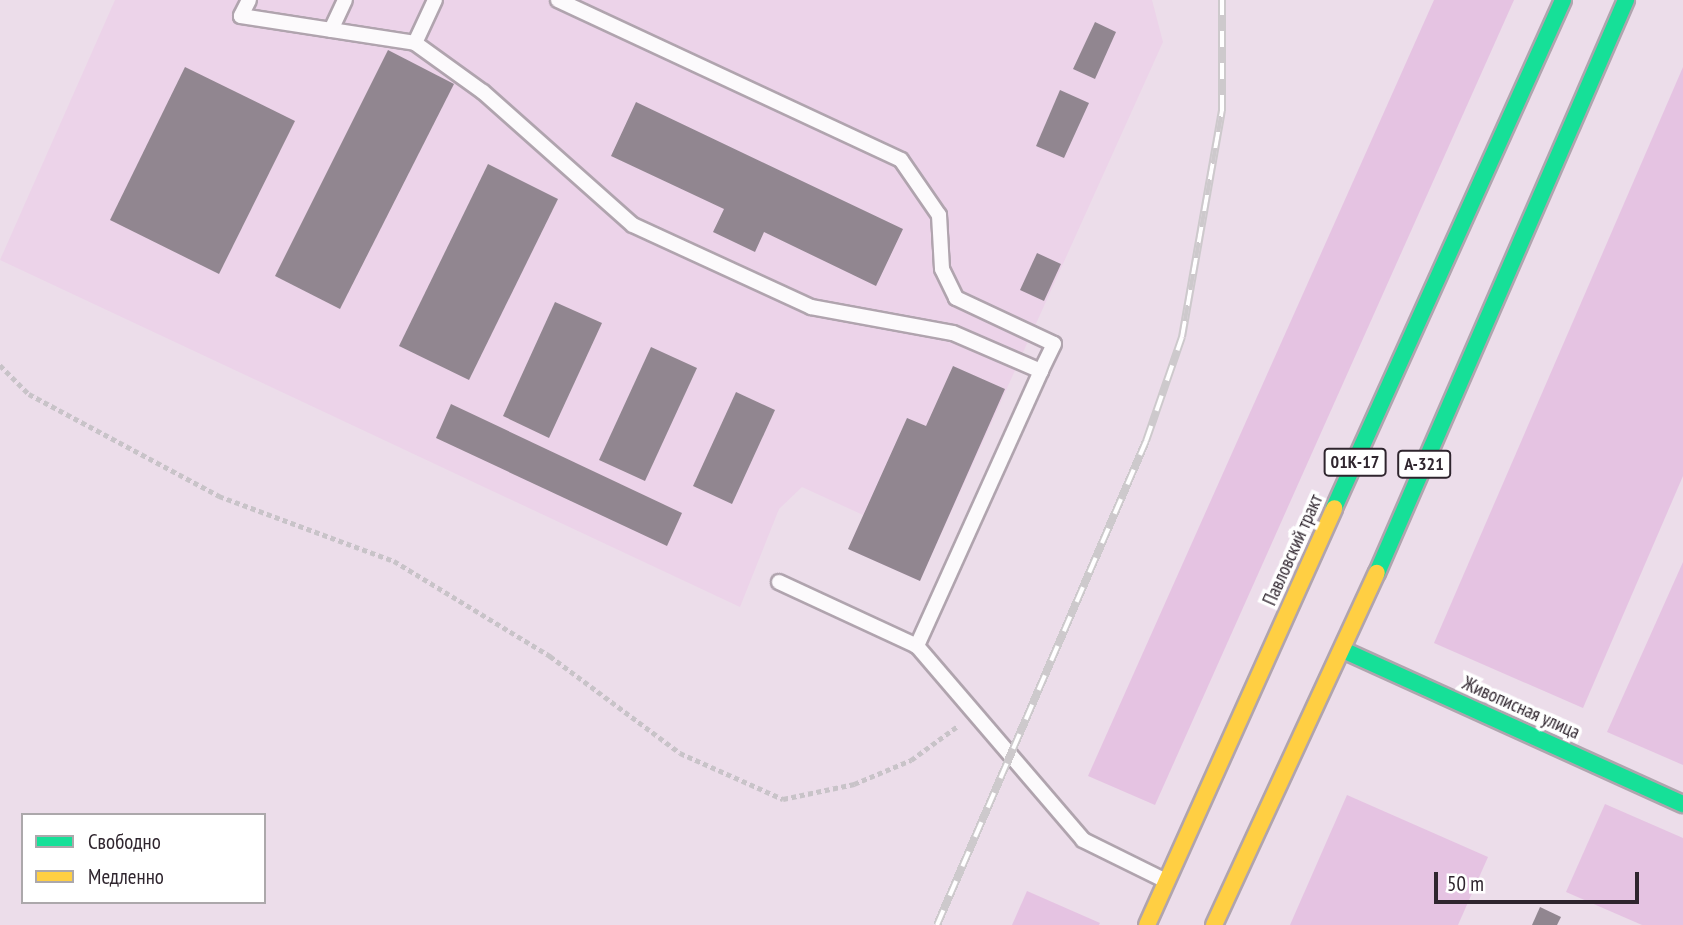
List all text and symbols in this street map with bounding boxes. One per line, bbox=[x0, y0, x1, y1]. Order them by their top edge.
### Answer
road number: 01К-17 bbox=[1324, 448, 1386, 476]
road number: А-321 bbox=[1396, 450, 1452, 478]
street label: Павловский тракт bbox=[1258, 491, 1328, 609]
street label: Живописная улица bbox=[1459, 672, 1583, 744]
legend bbox=[21, 813, 266, 904]
text: Свободно bbox=[88, 828, 161, 855]
scale bar bbox=[1438, 858, 1643, 902]
text: Медленно bbox=[88, 863, 164, 890]
text: 50 m bbox=[1447, 870, 1484, 897]

